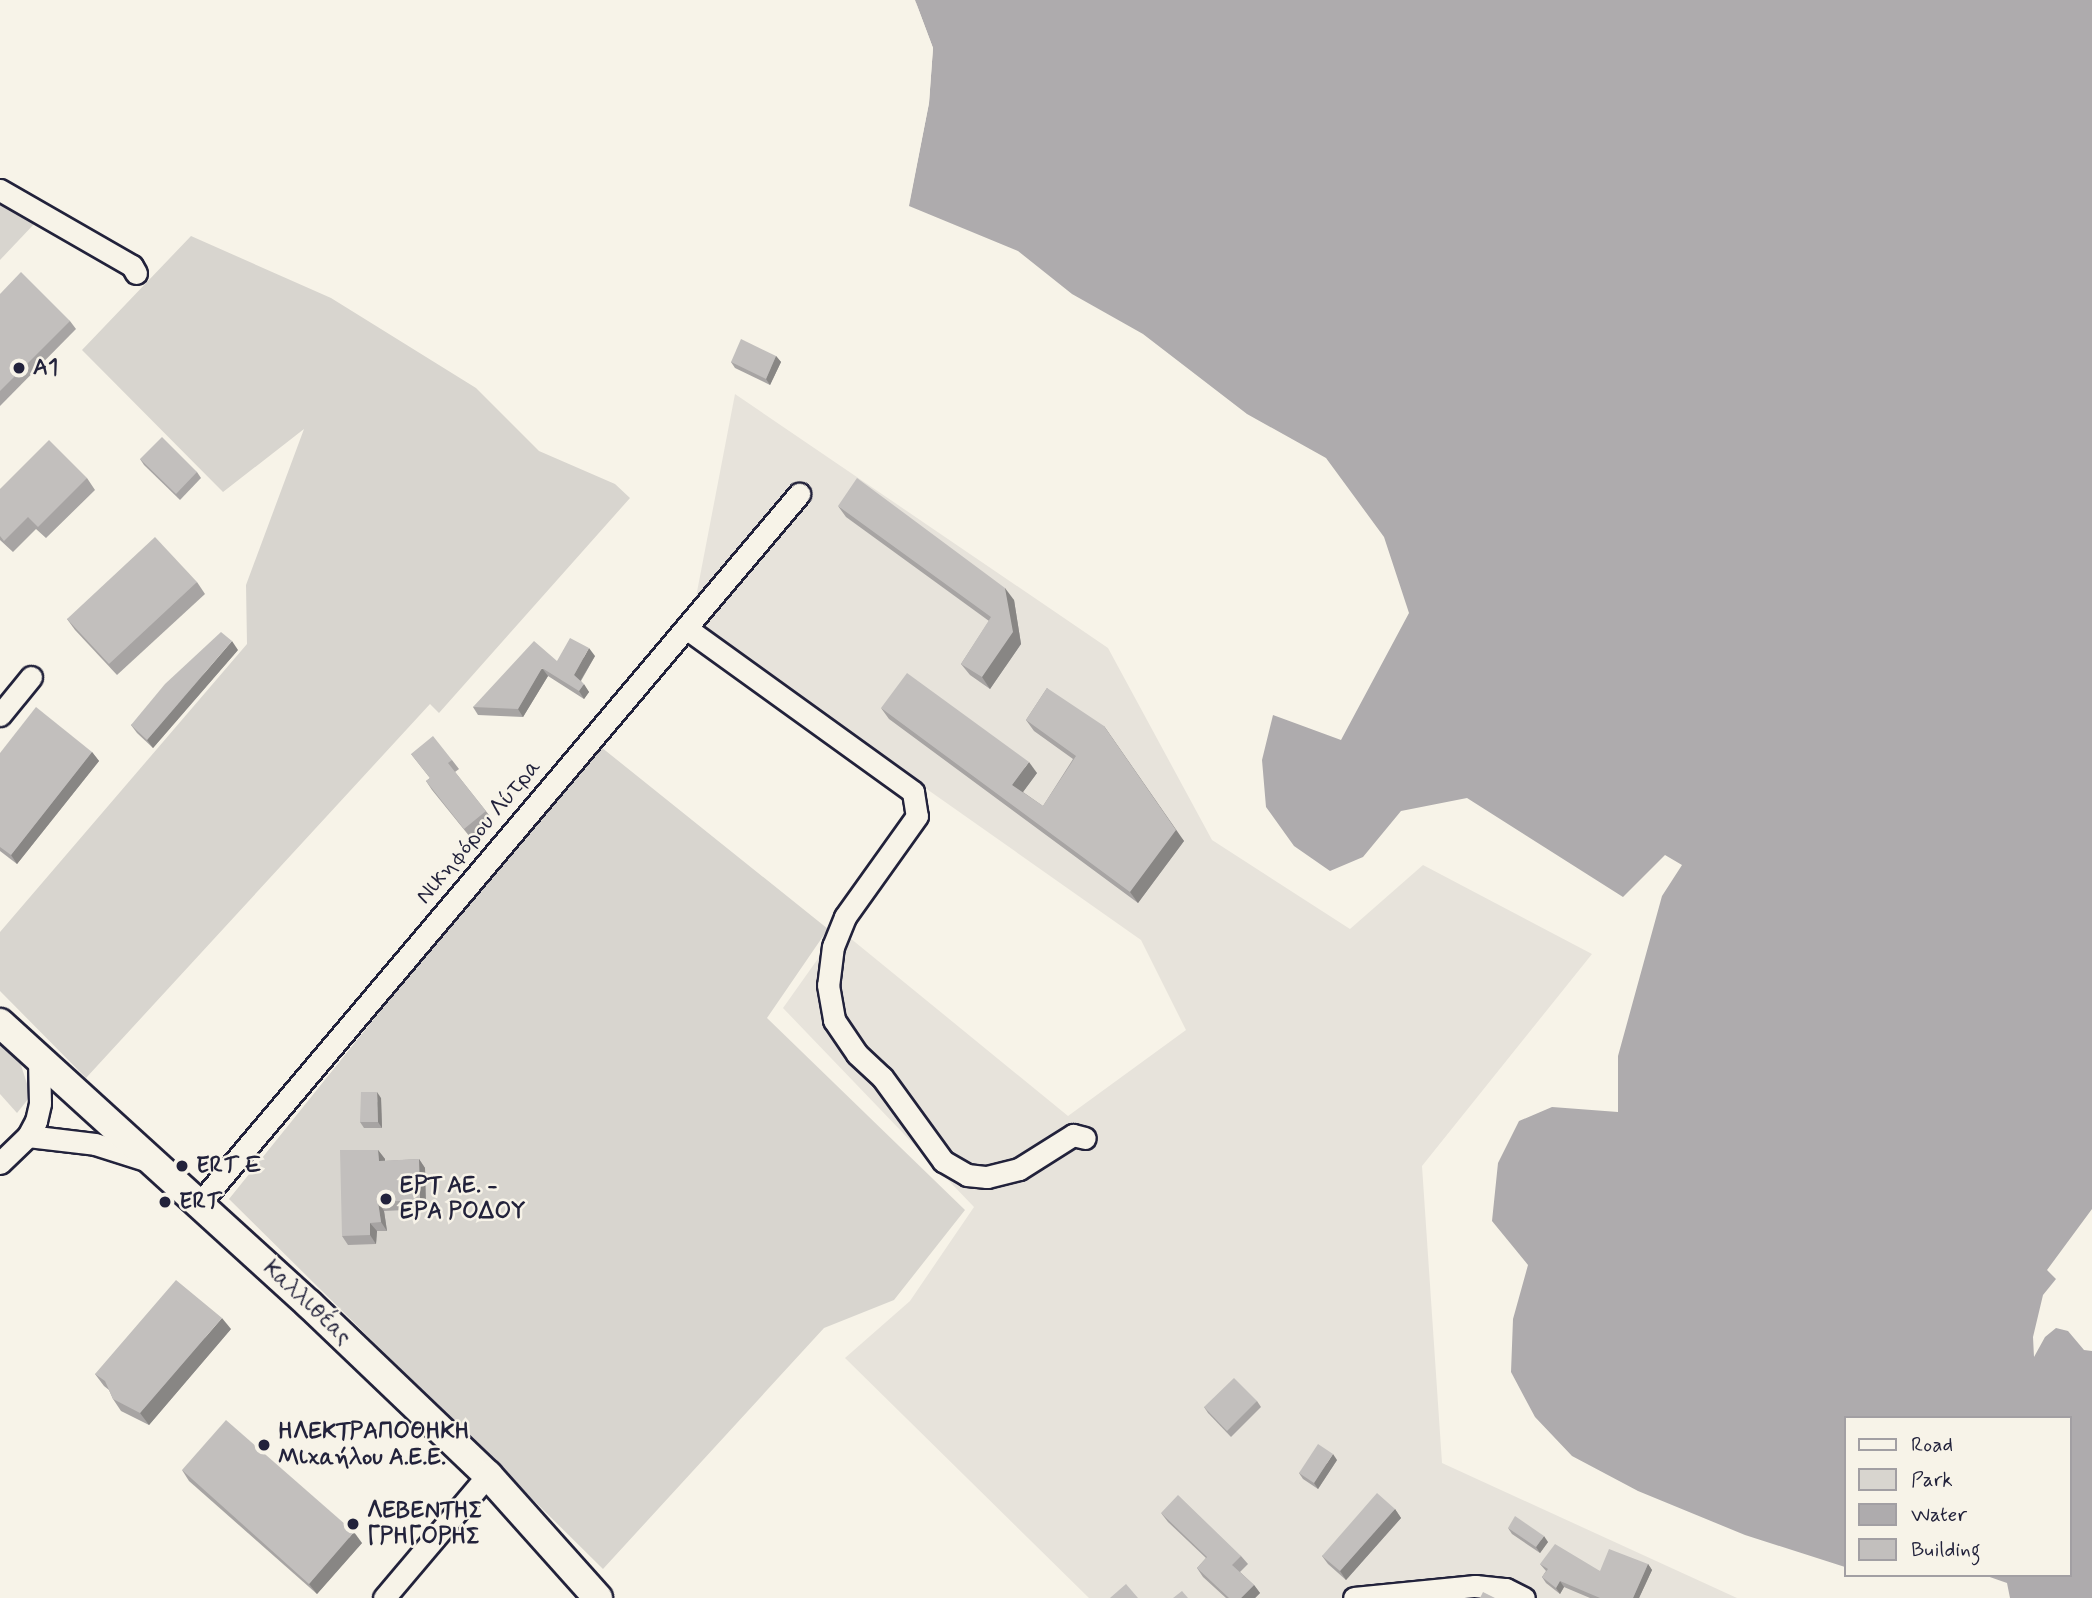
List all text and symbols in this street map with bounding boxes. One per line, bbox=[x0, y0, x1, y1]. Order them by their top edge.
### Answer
place label: A1 bbox=[33, 354, 58, 382]
marker: A1 bbox=[11, 360, 27, 376]
street label: Νικηφόρου Λύτρα bbox=[410, 754, 548, 910]
place label: ERT E bbox=[196, 1152, 258, 1180]
marker: ERT E bbox=[174, 1158, 190, 1174]
place label: ΕΡΤ ΑΕ. - ΕΡΑ ΡΟΔΟΥ bbox=[400, 1172, 525, 1226]
place label: ERT bbox=[179, 1188, 221, 1216]
marker: ΕΡΤ ΑΕ. - ΕΡΑ ΡΟΔΟΥ bbox=[378, 1191, 394, 1207]
marker: ERT bbox=[157, 1194, 173, 1210]
street label: Καλλιθέας bbox=[257, 1255, 357, 1351]
legend bbox=[1843, 1416, 2071, 1577]
place label: ΗΛΕΚΤΡΑΠΟΘΗΚΗ Μιχαήλου Α.Ε.Ε. bbox=[278, 1418, 469, 1472]
text: Road bbox=[1911, 1431, 1953, 1459]
marker: ΗΛΕΚΤΡΑΠΟΘΗΚΗ Μιχαήλου Α.Ε.Ε. bbox=[256, 1437, 272, 1453]
text: Park bbox=[1911, 1466, 1953, 1494]
place label: ΛΕΒΕΝΤΗΣ ΓΡΗΓΟΡΗΣ bbox=[367, 1497, 483, 1551]
text: Water bbox=[1911, 1501, 1967, 1529]
marker: ΛΕΒΕΝΤΗΣ ΓΡΗΓΟΡΗΣ bbox=[345, 1516, 361, 1532]
text: Building bbox=[1911, 1536, 1981, 1564]

